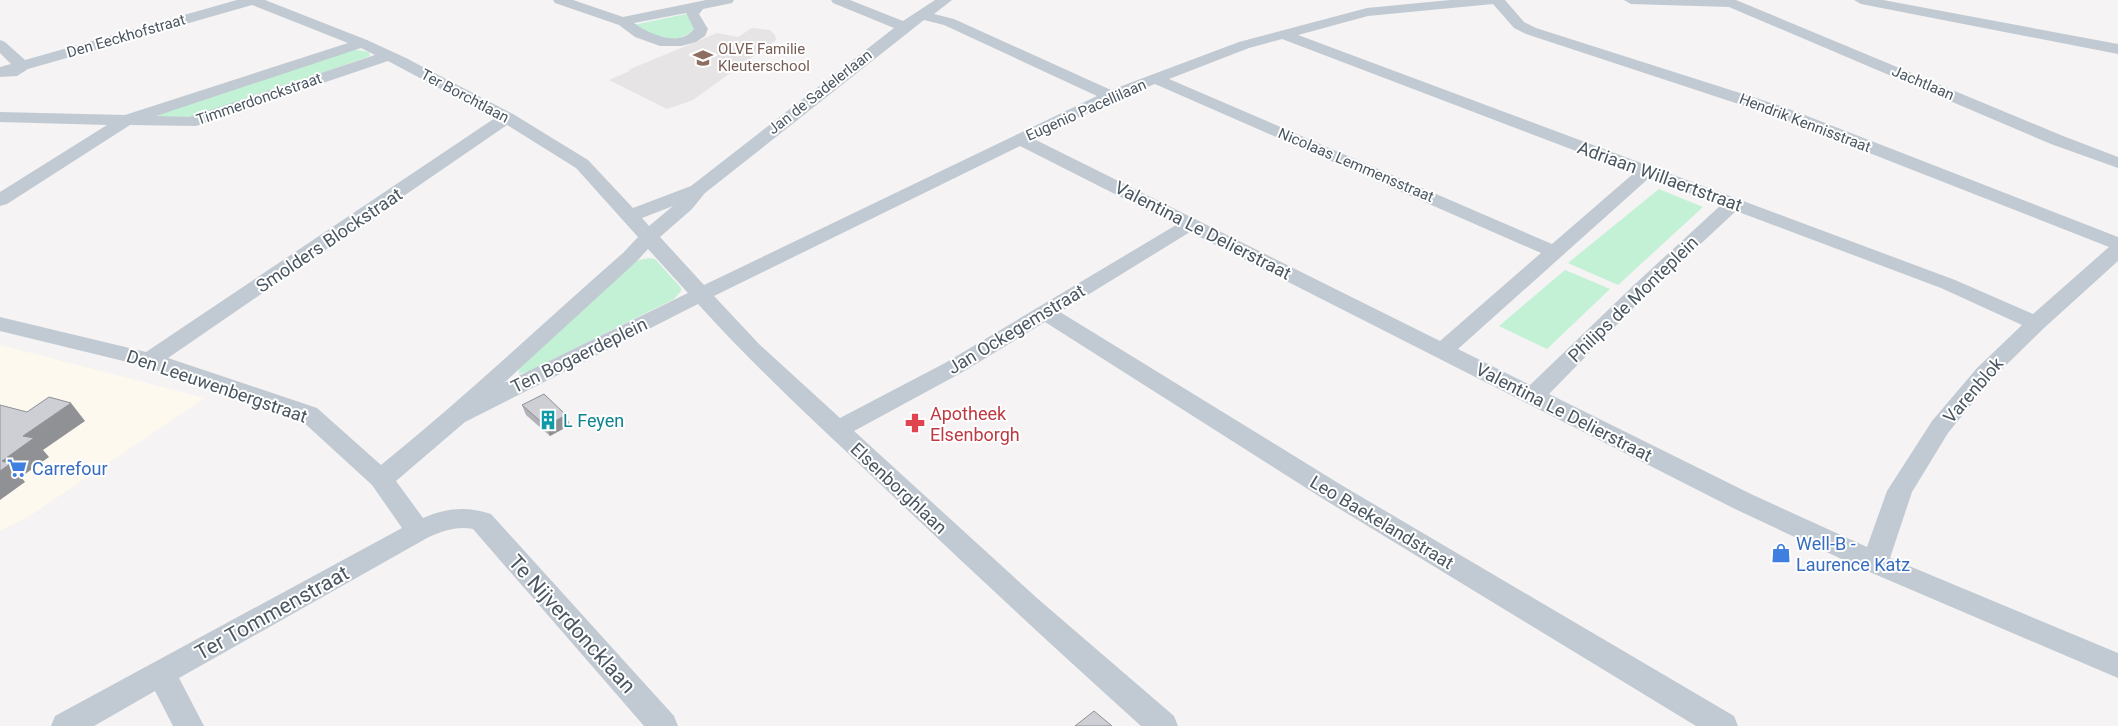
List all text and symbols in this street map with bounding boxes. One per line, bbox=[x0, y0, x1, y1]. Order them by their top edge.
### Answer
street label: Den Eeckhofstraat bbox=[65, 10, 187, 62]
place label: OLVE Familie Kleuterschool bbox=[718, 40, 810, 75]
street label: Jan de Sadelerlaan bbox=[764, 46, 876, 138]
school or university icon: OLVE Familie Kleuterschool bbox=[692, 47, 714, 69]
street label: Jachtlaan bbox=[1889, 62, 1957, 104]
street label: Ter Borchtlaan bbox=[418, 65, 512, 127]
street label: Timmerdonckstraat bbox=[194, 69, 324, 129]
street label: Eugenio Pacellilaan bbox=[1023, 75, 1149, 145]
street label: Hendrik Kennisstraat bbox=[1737, 90, 1873, 156]
street label: Nicolaas Lemmensstraat bbox=[1276, 124, 1437, 206]
street label: Adriaan Willaertstraat bbox=[1575, 136, 1745, 216]
street label: Valentina Le Delierstraat bbox=[1111, 176, 1295, 284]
street label: Smolders Blockstraat bbox=[252, 183, 406, 297]
street label: Philips de Monteplein bbox=[1564, 232, 1702, 366]
street label: Jan Ockegemstraat bbox=[944, 280, 1088, 378]
street label: Ten Bogaerdeplein bbox=[508, 313, 650, 397]
street label: Den Leeuwenbergstraat bbox=[124, 345, 310, 427]
street label: Varenblok bbox=[1939, 352, 2008, 427]
street label: Valentina Le Delierstraat bbox=[1472, 358, 1656, 466]
place label: Apotheek Elsenborgh bbox=[930, 403, 1020, 445]
building icon: L Feyen bbox=[537, 409, 559, 431]
place label: L Feyen bbox=[563, 410, 624, 431]
pharmacy icon: Apotheek Elsenborgh bbox=[904, 412, 926, 434]
street label: Elsenborghlaan bbox=[847, 438, 951, 538]
supermarket icon: Carrefour bbox=[6, 457, 28, 479]
place label: Carrefour bbox=[32, 458, 108, 479]
street label: Leo Baekelandstraat bbox=[1306, 471, 1458, 573]
place label: Well-B - Laurence Katz bbox=[1796, 533, 1910, 575]
shop icon: Well-B - Laurence Katz bbox=[1770, 542, 1792, 564]
street label: Te Nijverdoncklaan bbox=[504, 550, 640, 698]
street label: Ter Tommenstraat bbox=[191, 561, 353, 665]

